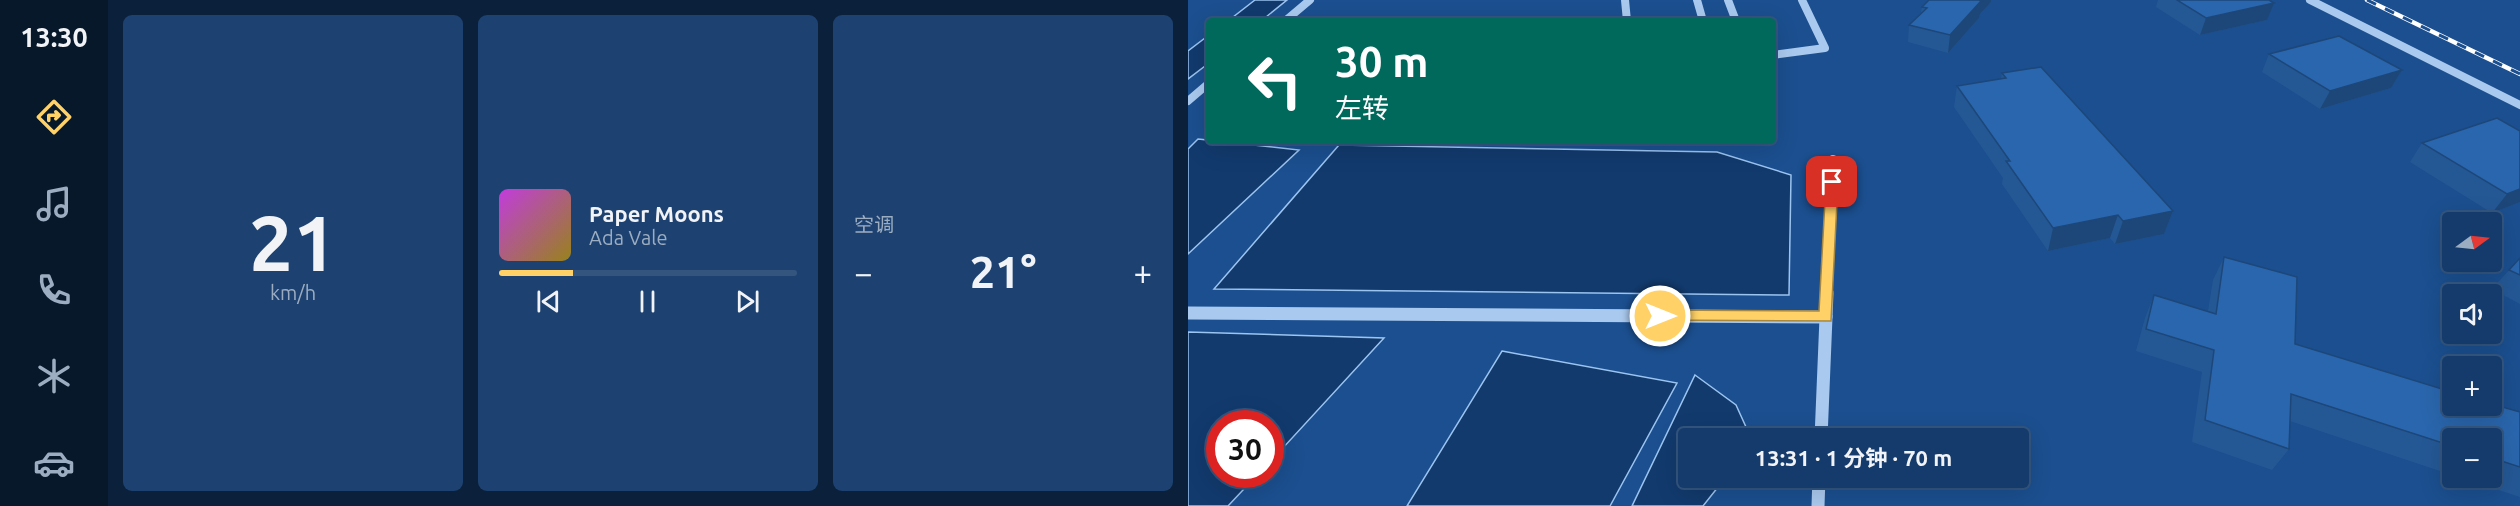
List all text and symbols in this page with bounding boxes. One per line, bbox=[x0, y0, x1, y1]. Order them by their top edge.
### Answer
text: 13:30 bbox=[20, 22, 88, 52]
text: 30 m bbox=[1335, 38, 1429, 85]
icon: left bbox=[1236, 42, 1314, 120]
text: 左转 bbox=[1335, 93, 1389, 123]
icon: directions bbox=[33, 96, 75, 138]
pin bbox=[1806, 156, 1857, 207]
icon: arrive bbox=[1815, 165, 1848, 198]
icon: music bbox=[33, 183, 75, 225]
text: 21 bbox=[249, 198, 337, 286]
text: Paper Moons bbox=[589, 201, 724, 226]
north arrow bbox=[2442, 212, 2502, 272]
map controls bbox=[2442, 212, 2502, 488]
text: 空调 bbox=[854, 213, 894, 236]
text: Ada Vale bbox=[589, 226, 667, 249]
text: 21° bbox=[970, 246, 1036, 297]
text: − bbox=[854, 254, 873, 291]
text: + bbox=[1133, 254, 1152, 291]
icon: phone bbox=[33, 269, 75, 311]
text: km/h bbox=[270, 281, 316, 304]
position arrow bbox=[1628, 284, 1692, 348]
button: sound bbox=[2442, 284, 2502, 344]
icon: previous bbox=[532, 285, 565, 318]
icon: pause bbox=[631, 285, 664, 318]
icon: next bbox=[731, 285, 764, 318]
icon: climate bbox=[33, 355, 75, 397]
button: + bbox=[2442, 356, 2502, 416]
speed limit sign: 30 bbox=[1206, 410, 1284, 488]
button: − bbox=[2442, 428, 2502, 488]
icon: car bbox=[33, 442, 75, 484]
text: 13:31 · 1 分钟 · 70 m bbox=[1755, 445, 1952, 470]

